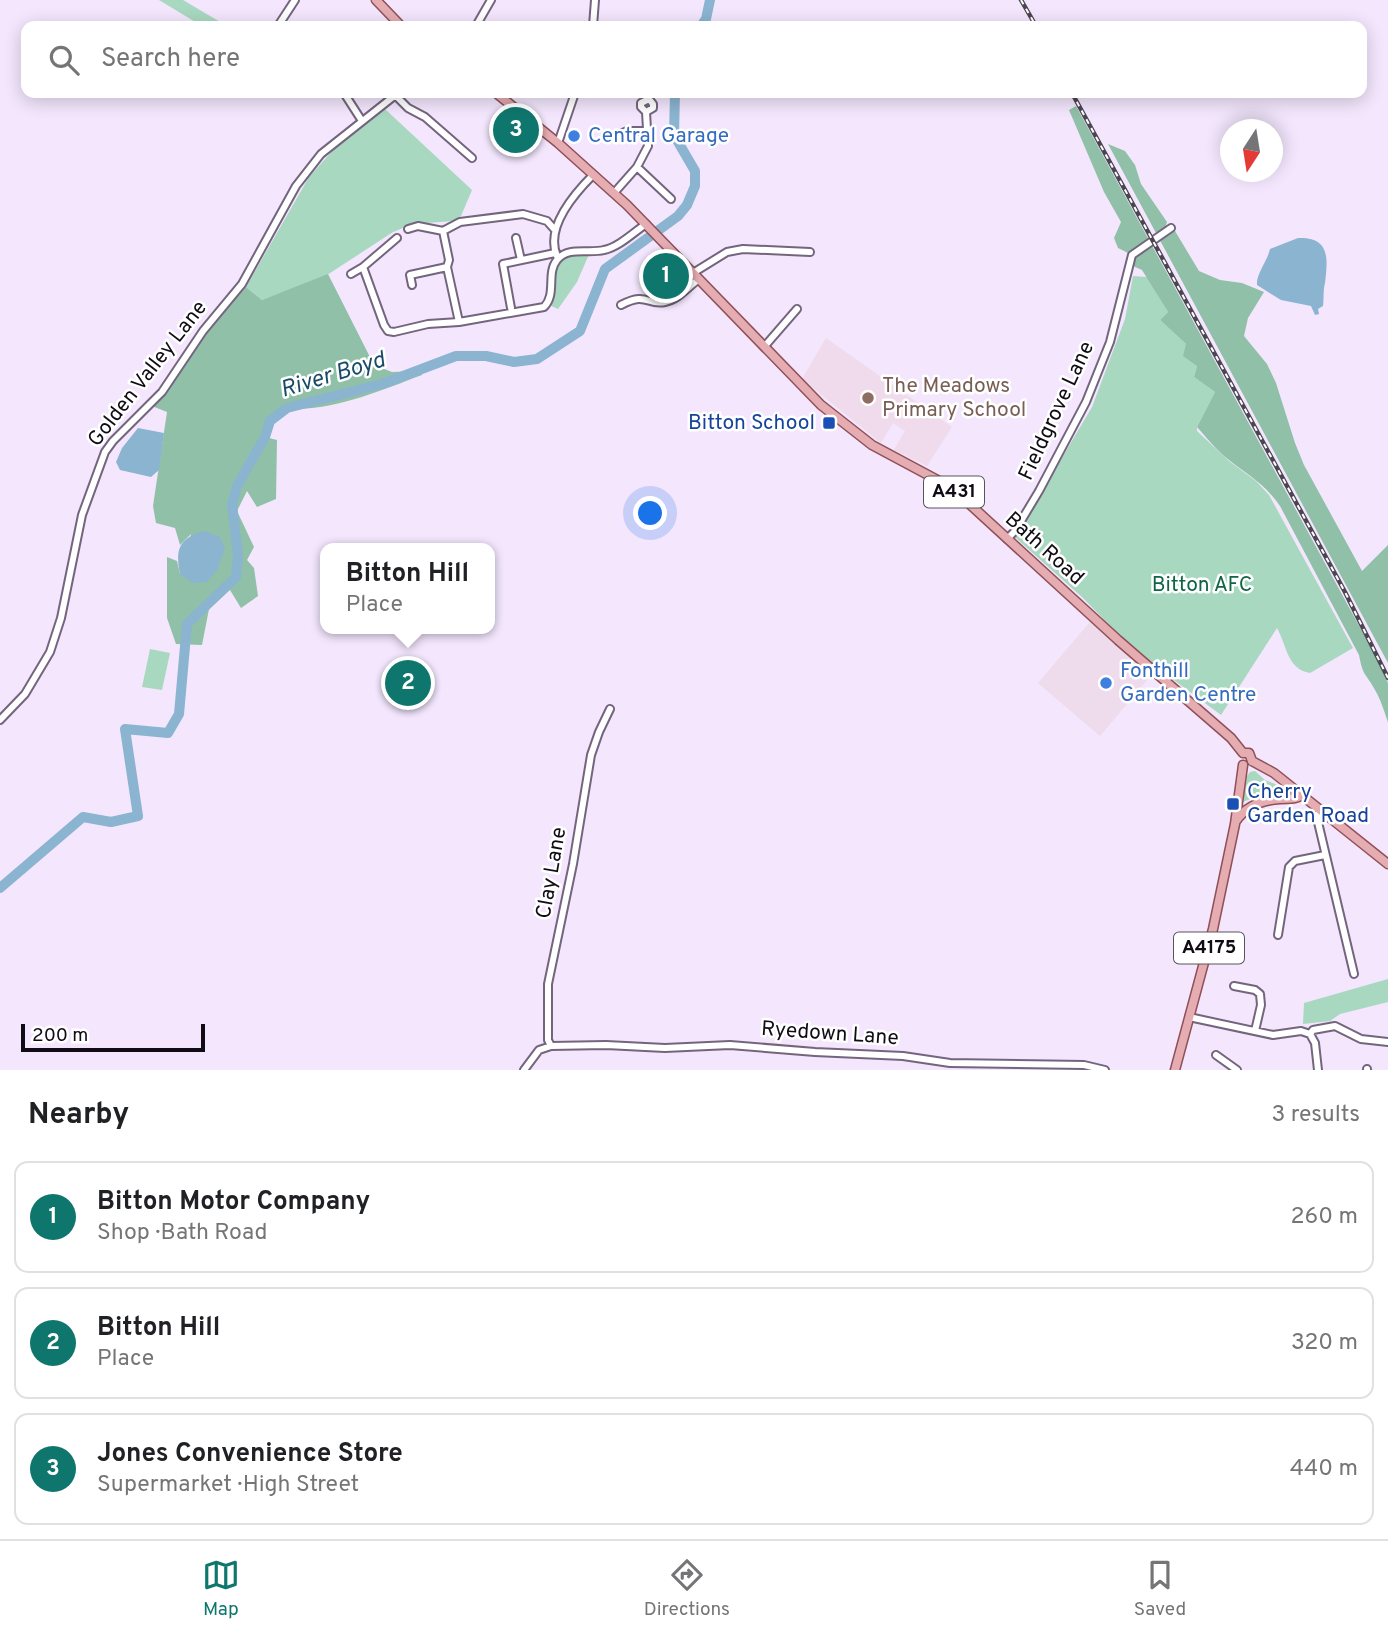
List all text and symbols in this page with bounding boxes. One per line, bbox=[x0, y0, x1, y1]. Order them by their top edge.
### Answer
search box bbox=[21, 21, 1367, 98]
icon: search bbox=[45, 41, 83, 79]
text: Search here bbox=[101, 43, 240, 76]
pin: 3 bbox=[493, 104, 539, 156]
north arrow bbox=[1220, 119, 1283, 182]
place label: Central Garage bbox=[588, 123, 729, 150]
marker: Central Garage bbox=[566, 128, 582, 144]
pin: 1 bbox=[643, 250, 689, 302]
street label: Golden Valley Lane bbox=[82, 295, 214, 453]
street label: Fieldgrove Lane bbox=[1013, 337, 1101, 485]
water label: River Boyd bbox=[277, 346, 390, 406]
place label: The Meadows Primary School bbox=[882, 373, 1026, 424]
marker: The Meadows Primary School bbox=[860, 390, 876, 406]
place label: Bitton School bbox=[688, 410, 815, 437]
marker: Bitton School bbox=[821, 415, 837, 431]
road number: A431 bbox=[924, 477, 984, 508]
your location bbox=[633, 496, 667, 530]
street label: Bath Road bbox=[999, 506, 1089, 592]
popup bbox=[320, 543, 495, 634]
text: Bitton Hill bbox=[346, 558, 469, 591]
park label: Bitton AFC bbox=[1152, 572, 1252, 599]
text: Place bbox=[346, 591, 403, 620]
pin: 2 bbox=[385, 657, 431, 709]
place label: Fonthill Garden Centre bbox=[1120, 658, 1256, 709]
marker: Fonthill Garden Centre bbox=[1098, 675, 1114, 691]
place label: Cherry Garden Road bbox=[1247, 779, 1369, 830]
marker: Cherry Garden Road bbox=[1225, 796, 1241, 812]
street label: Clay Lane bbox=[531, 825, 573, 921]
road number: A4175 bbox=[1174, 932, 1244, 964]
street label: Ryedown Lane bbox=[760, 1016, 900, 1052]
scale bar bbox=[21, 1021, 205, 1053]
text: 200 m bbox=[32, 1024, 88, 1048]
text: Nearby bbox=[28, 1097, 129, 1134]
text: 3 results bbox=[1271, 1101, 1360, 1130]
text: Bitton Motor Company bbox=[97, 1186, 370, 1219]
text: 1 bbox=[48, 1203, 58, 1232]
text: 260 m bbox=[1291, 1203, 1358, 1232]
text: Shop · Bath Road bbox=[97, 1219, 267, 1248]
text: Bitton Hill bbox=[97, 1312, 220, 1345]
text: 2 bbox=[46, 1329, 60, 1358]
text: 320 m bbox=[1291, 1329, 1358, 1358]
text: Place bbox=[97, 1345, 154, 1374]
text: Jones Convenience Store bbox=[97, 1438, 403, 1471]
text: 3 bbox=[46, 1455, 60, 1484]
text: 440 m bbox=[1290, 1455, 1358, 1484]
text: Supermarket · High Street bbox=[97, 1471, 359, 1500]
tab: Map bbox=[202, 1556, 240, 1622]
tab: Directions bbox=[644, 1556, 730, 1622]
tab: Saved bbox=[1134, 1556, 1186, 1622]

